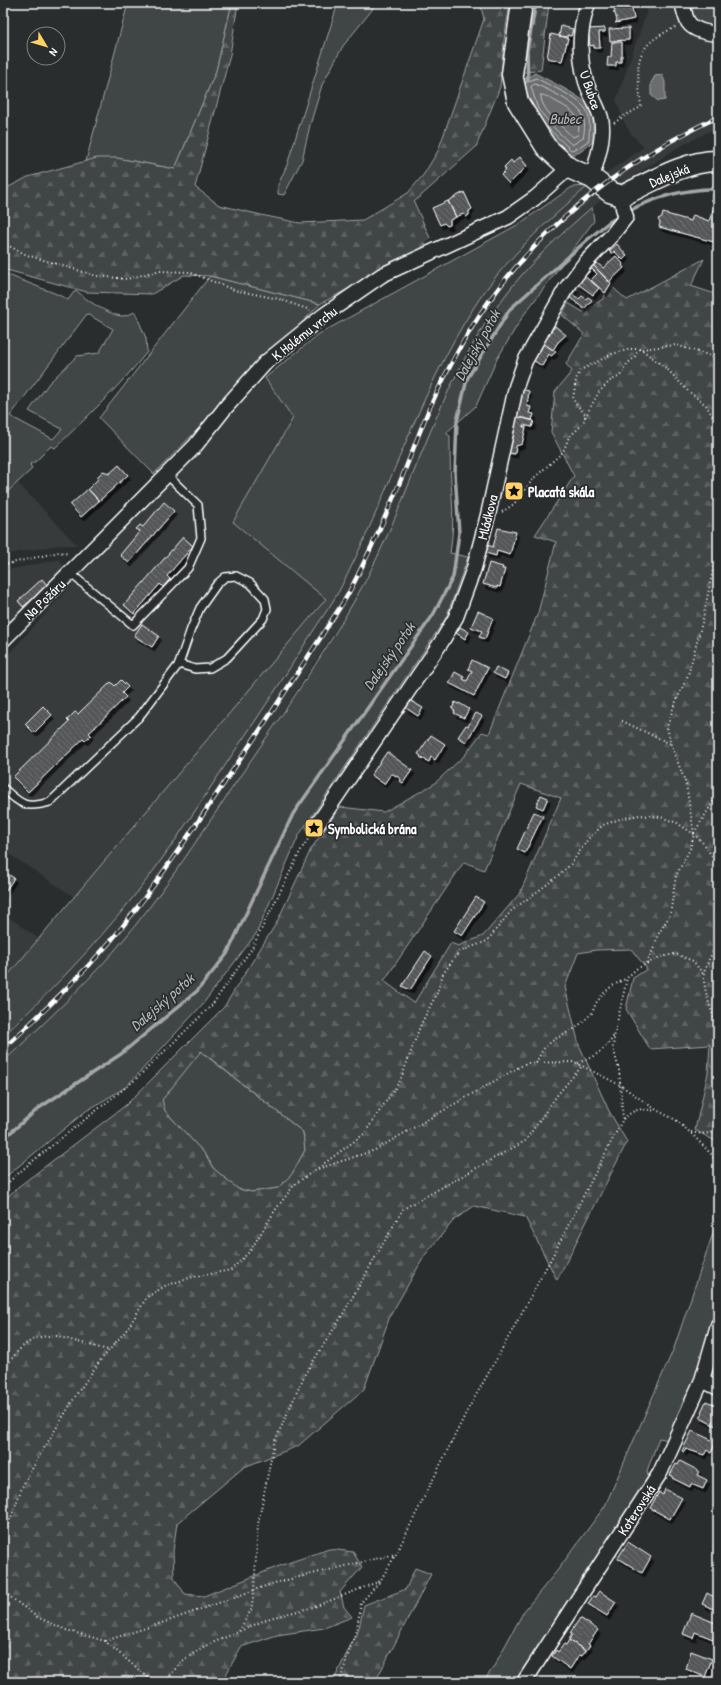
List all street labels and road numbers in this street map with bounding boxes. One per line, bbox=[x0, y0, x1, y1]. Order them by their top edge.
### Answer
street label: U Bubce bbox=[575, 68, 607, 113]
street label: Dalejská bbox=[646, 158, 693, 192]
street label: K Holému vrchu bbox=[267, 301, 341, 365]
street label: Mládkova bbox=[472, 492, 502, 541]
street label: Na Požáru bbox=[19, 574, 69, 624]
street label: Koterovská bbox=[613, 1481, 660, 1539]

